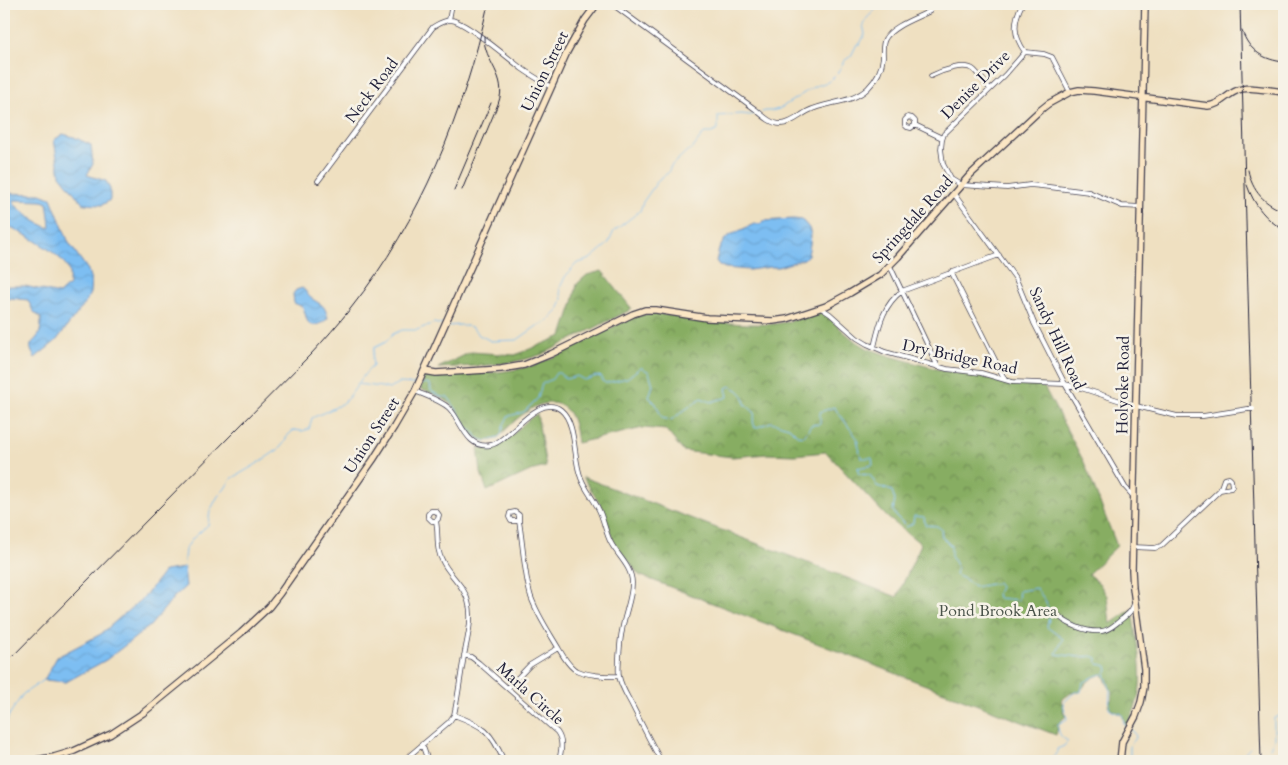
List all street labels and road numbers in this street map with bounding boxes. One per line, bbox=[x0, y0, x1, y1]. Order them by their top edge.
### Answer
street label: Union Street bbox=[516, 27, 574, 115]
street label: Denise Drive bbox=[936, 45, 1015, 124]
street label: Neck Road bbox=[340, 53, 404, 128]
street label: Springdale Road bbox=[867, 171, 958, 268]
street label: Sandy Hill Road bbox=[1024, 284, 1091, 394]
street label: Dry Bridge Road bbox=[900, 334, 1020, 380]
street label: Holyoke Road bbox=[1111, 335, 1135, 434]
street label: Union Street bbox=[339, 393, 405, 478]
street label: Marla Circle bbox=[492, 657, 569, 730]

